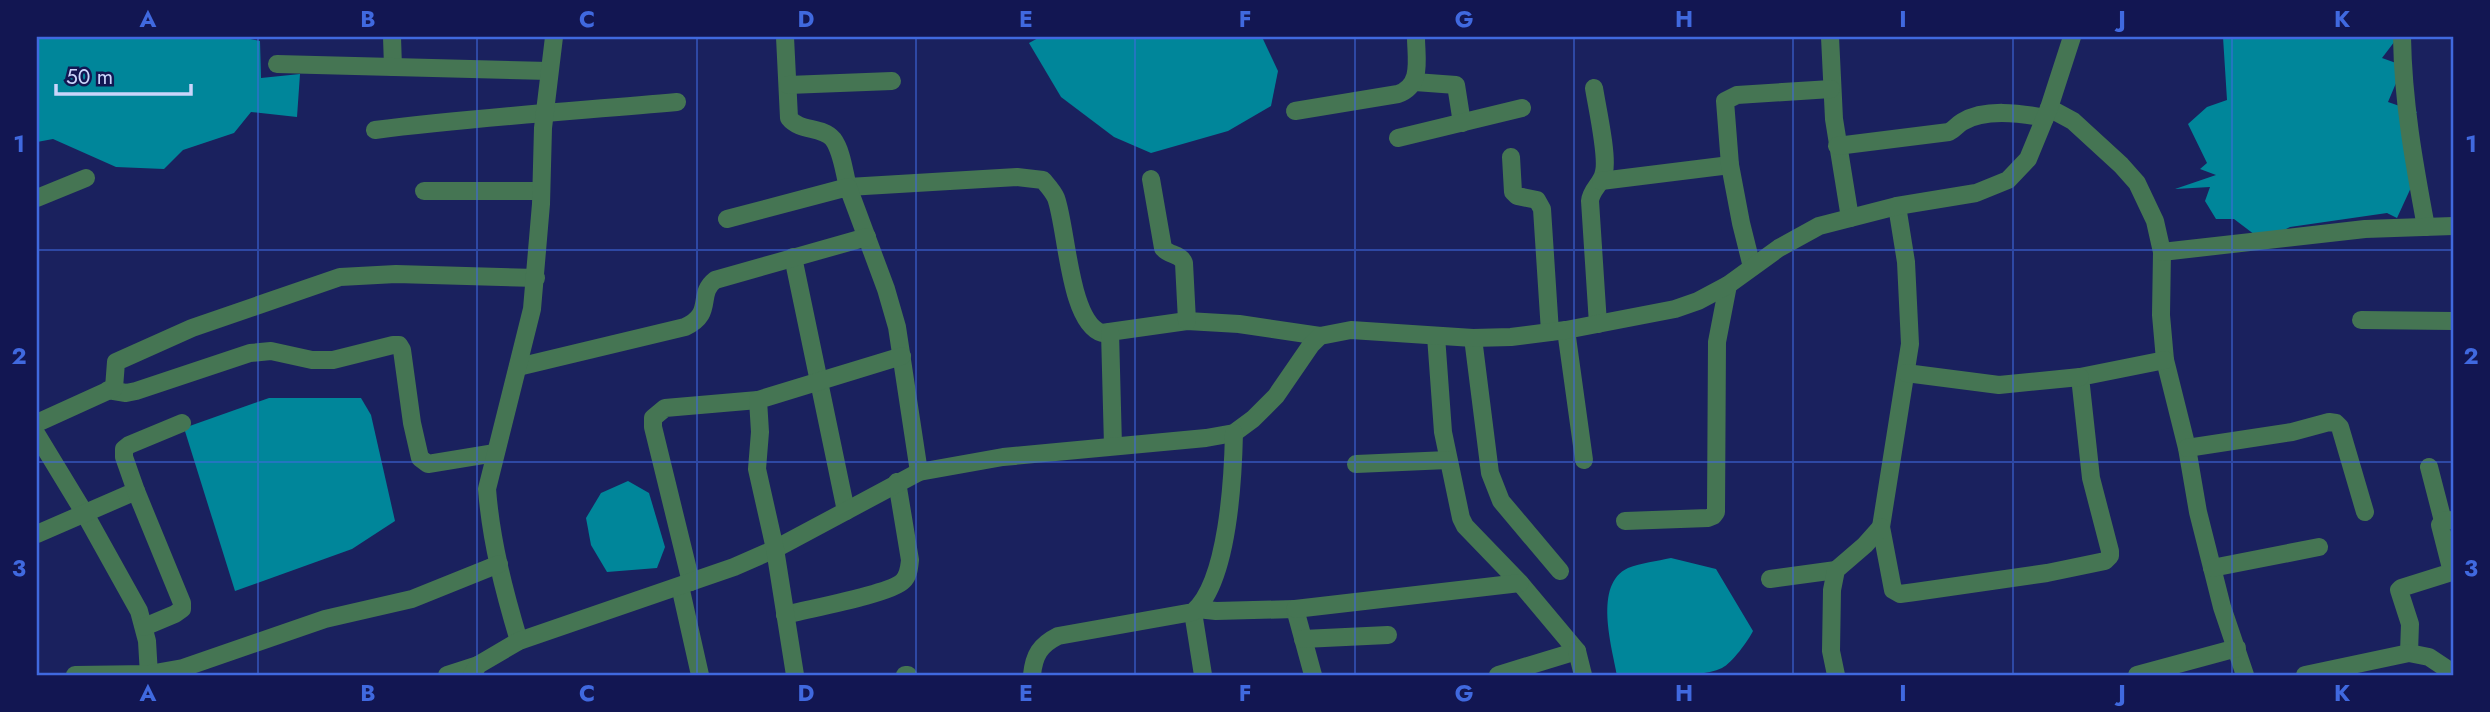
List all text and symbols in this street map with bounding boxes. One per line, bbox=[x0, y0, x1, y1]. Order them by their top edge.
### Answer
text: A bbox=[139, 2, 157, 36]
text: B bbox=[360, 2, 376, 36]
text: C bbox=[579, 2, 595, 36]
text: D bbox=[798, 2, 815, 36]
text: E bbox=[1019, 2, 1033, 36]
text: F bbox=[1239, 2, 1251, 36]
text: G bbox=[1455, 2, 1473, 36]
text: H bbox=[1675, 2, 1693, 36]
text: I bbox=[1899, 2, 1907, 36]
text: J bbox=[2114, 2, 2126, 36]
text: K bbox=[2334, 2, 2351, 36]
scale bar bbox=[56, 52, 191, 96]
text: 50 m bbox=[66, 62, 113, 92]
text: 1 bbox=[13, 127, 25, 161]
text: 1 bbox=[2465, 127, 2477, 161]
text: 2 bbox=[11, 339, 27, 373]
text: 2 bbox=[2463, 339, 2479, 373]
text: 3 bbox=[12, 551, 26, 585]
text: 3 bbox=[2464, 551, 2478, 585]
text: A bbox=[139, 676, 157, 710]
text: B bbox=[360, 676, 376, 710]
text: C bbox=[579, 676, 595, 710]
text: D bbox=[798, 676, 815, 710]
text: E bbox=[1019, 676, 1033, 710]
text: F bbox=[1239, 676, 1251, 710]
text: G bbox=[1455, 676, 1473, 710]
text: H bbox=[1675, 676, 1693, 710]
text: I bbox=[1899, 676, 1907, 710]
text: J bbox=[2114, 676, 2126, 710]
text: K bbox=[2334, 676, 2351, 710]

